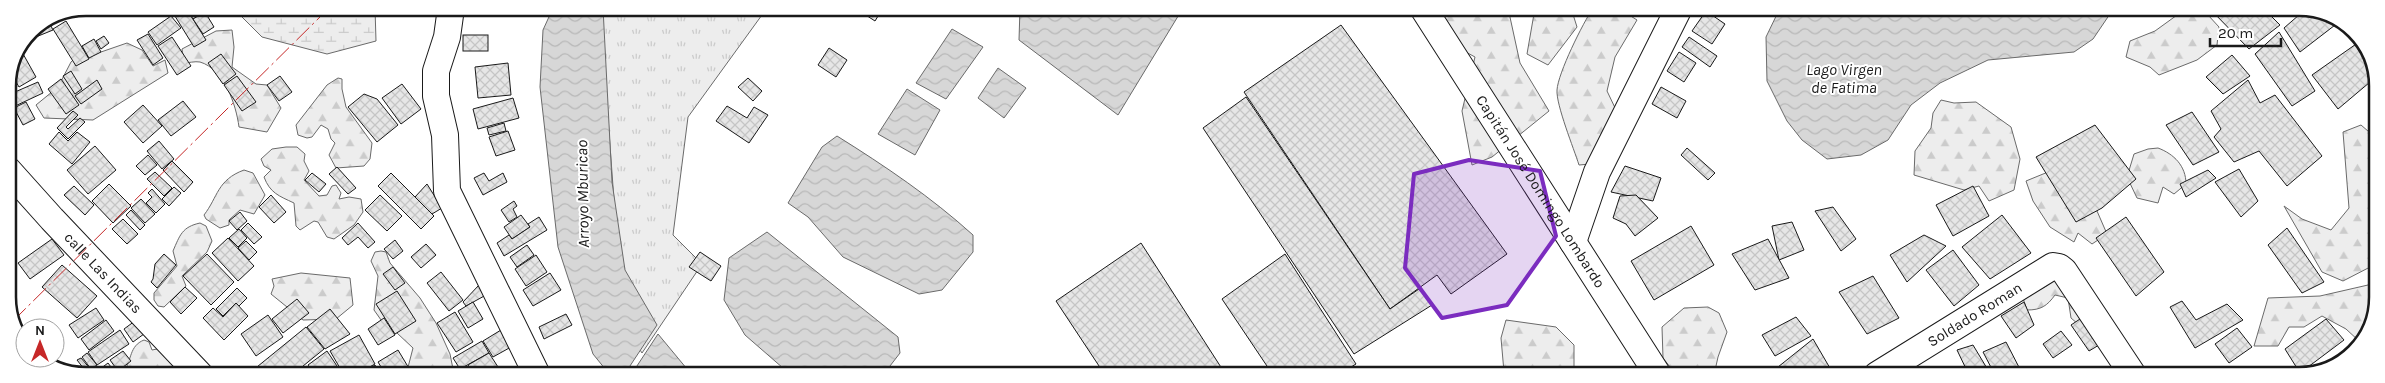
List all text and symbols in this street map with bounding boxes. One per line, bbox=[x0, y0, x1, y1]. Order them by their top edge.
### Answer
scale bar bbox=[2210, 15, 2281, 47]
text: 20 m bbox=[2218, 24, 2253, 42]
water label: Lago Virgen de Fatima bbox=[1806, 60, 1882, 97]
street label: Capitán José Domingo Lombardo bbox=[1472, 92, 1609, 291]
water label: Arroyo Mburicao bbox=[572, 140, 593, 248]
street label: calle Las Indias bbox=[60, 228, 146, 317]
street label: Soldado Roman bbox=[1924, 278, 2025, 351]
north arrow bbox=[15, 318, 65, 368]
text: N bbox=[35, 322, 45, 339]

